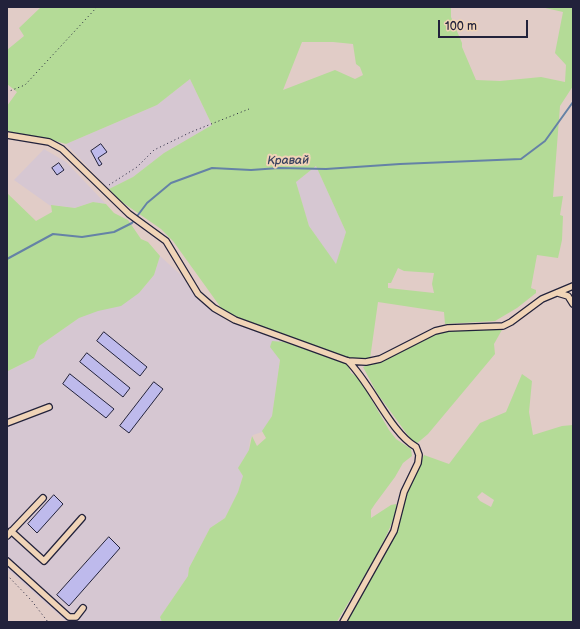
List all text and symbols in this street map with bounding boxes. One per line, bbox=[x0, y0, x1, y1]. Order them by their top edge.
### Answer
scale bar bbox=[440, 12, 530, 38]
text: 100 m bbox=[445, 19, 477, 34]
water label: Кравай bbox=[267, 153, 309, 169]

